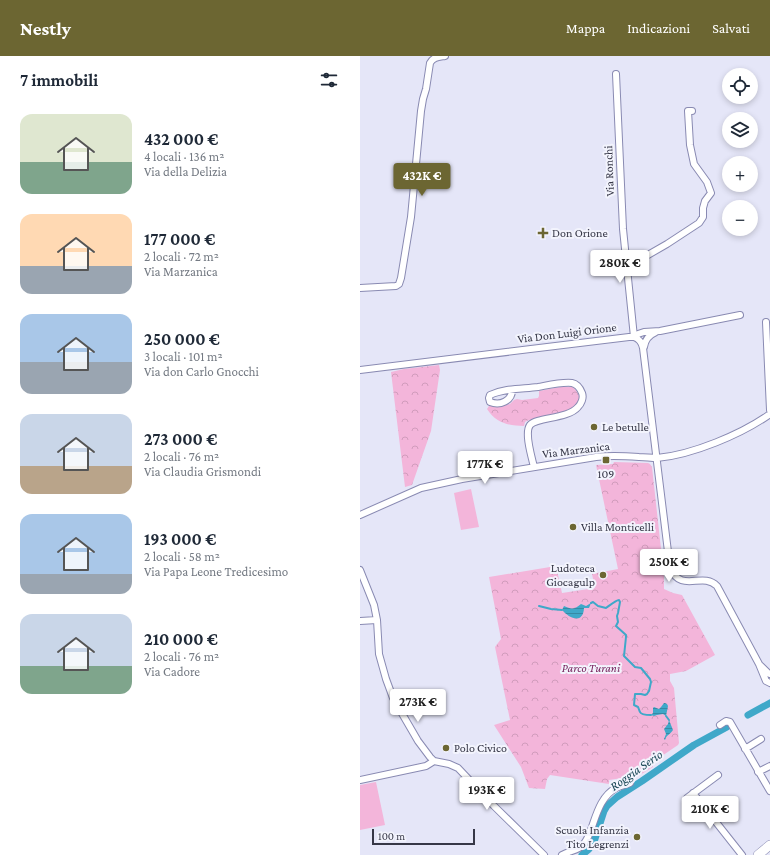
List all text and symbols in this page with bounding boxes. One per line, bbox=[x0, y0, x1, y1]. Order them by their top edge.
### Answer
text: Nestly bbox=[20, 18, 71, 39]
text: Mappa bbox=[566, 20, 605, 36]
text: Indicazioni bbox=[627, 20, 690, 36]
text: Salvati bbox=[712, 20, 750, 36]
map controls bbox=[722, 68, 758, 236]
button: locate bbox=[722, 68, 758, 104]
icon: filters bbox=[318, 69, 340, 91]
text: 7 immobili bbox=[20, 71, 98, 90]
button: layers bbox=[722, 112, 758, 148]
icon: home bbox=[52, 130, 100, 178]
text: 432 000 € bbox=[144, 130, 218, 149]
street label: Via Ronchi bbox=[601, 145, 617, 197]
text: 4 locali · 136 m² bbox=[144, 149, 224, 164]
button: + bbox=[722, 156, 758, 192]
pin: 432K € bbox=[389, 163, 455, 197]
text: Via della Delizia bbox=[144, 164, 227, 179]
text: 432K € bbox=[402, 168, 442, 183]
button: − bbox=[722, 200, 758, 236]
place label: Don Orione bbox=[552, 226, 608, 240]
marker: Don Orione bbox=[537, 227, 549, 239]
icon: home bbox=[52, 230, 100, 278]
text: 177 000 € bbox=[144, 230, 215, 249]
text: 2 locali · 72 m² bbox=[144, 249, 219, 264]
pin: 280K € bbox=[587, 250, 653, 284]
text: 280K € bbox=[599, 255, 641, 270]
text: Via Marzanica bbox=[144, 264, 218, 279]
street label: Via Don Luigi Orione bbox=[517, 320, 617, 346]
icon: home bbox=[52, 330, 100, 378]
text: 250 000 € bbox=[144, 330, 220, 349]
text: 3 locali · 101 m² bbox=[144, 349, 223, 364]
text: Via don Carlo Gnocchi bbox=[144, 364, 259, 379]
place label: Le betulle bbox=[602, 420, 649, 434]
marker: Le betulle bbox=[589, 422, 599, 432]
icon: home bbox=[52, 430, 100, 478]
text: 273 000 € bbox=[144, 430, 217, 449]
street label: Via Marzanica bbox=[541, 439, 611, 461]
text: 2 locali · 76 m² bbox=[144, 449, 219, 464]
pin: 177K € bbox=[452, 451, 518, 485]
marker: 109 bbox=[601, 455, 611, 465]
text: 177K € bbox=[467, 456, 503, 471]
text: Via Claudia Grismondi bbox=[144, 464, 261, 479]
place label: 109 bbox=[598, 467, 614, 481]
place label: Villa Monticelli bbox=[581, 520, 654, 534]
marker: Villa Monticelli bbox=[568, 522, 578, 532]
icon: home bbox=[52, 530, 100, 578]
text: 193 000 € bbox=[144, 530, 216, 549]
text: 2 locali · 58 m² bbox=[144, 549, 220, 564]
pin: 250K € bbox=[636, 549, 702, 583]
text: 250K € bbox=[649, 554, 689, 569]
place label: Ludoteca Giocagulp bbox=[546, 561, 595, 589]
text: Via Papa Leone Tredicesimo bbox=[144, 564, 288, 579]
marker: Ludoteca Giocagulp bbox=[598, 570, 608, 580]
icon: home bbox=[52, 630, 100, 678]
text: 210 000 € bbox=[144, 630, 218, 649]
text: 2 locali · 76 m² bbox=[144, 649, 219, 664]
park label: Parco Turani bbox=[562, 661, 621, 675]
text: Via Cadore bbox=[144, 664, 200, 679]
pin: 273K € bbox=[385, 689, 451, 723]
text: 273K € bbox=[399, 694, 437, 709]
place label: Polo Civico bbox=[454, 741, 507, 755]
marker: Polo Civico bbox=[441, 743, 451, 753]
water label: Roggia Serio bbox=[607, 746, 666, 794]
pin: 193K € bbox=[454, 777, 520, 811]
text: 193K € bbox=[468, 782, 506, 797]
pin: 210K € bbox=[677, 796, 743, 830]
text: 210K € bbox=[691, 801, 729, 816]
place label: Scuola Infanzia Tito Legrenzi bbox=[556, 823, 629, 851]
scale bar bbox=[372, 827, 475, 846]
text: 100 m bbox=[378, 830, 405, 842]
marker: Scuola Infanzia Tito Legrenzi bbox=[632, 832, 642, 842]

